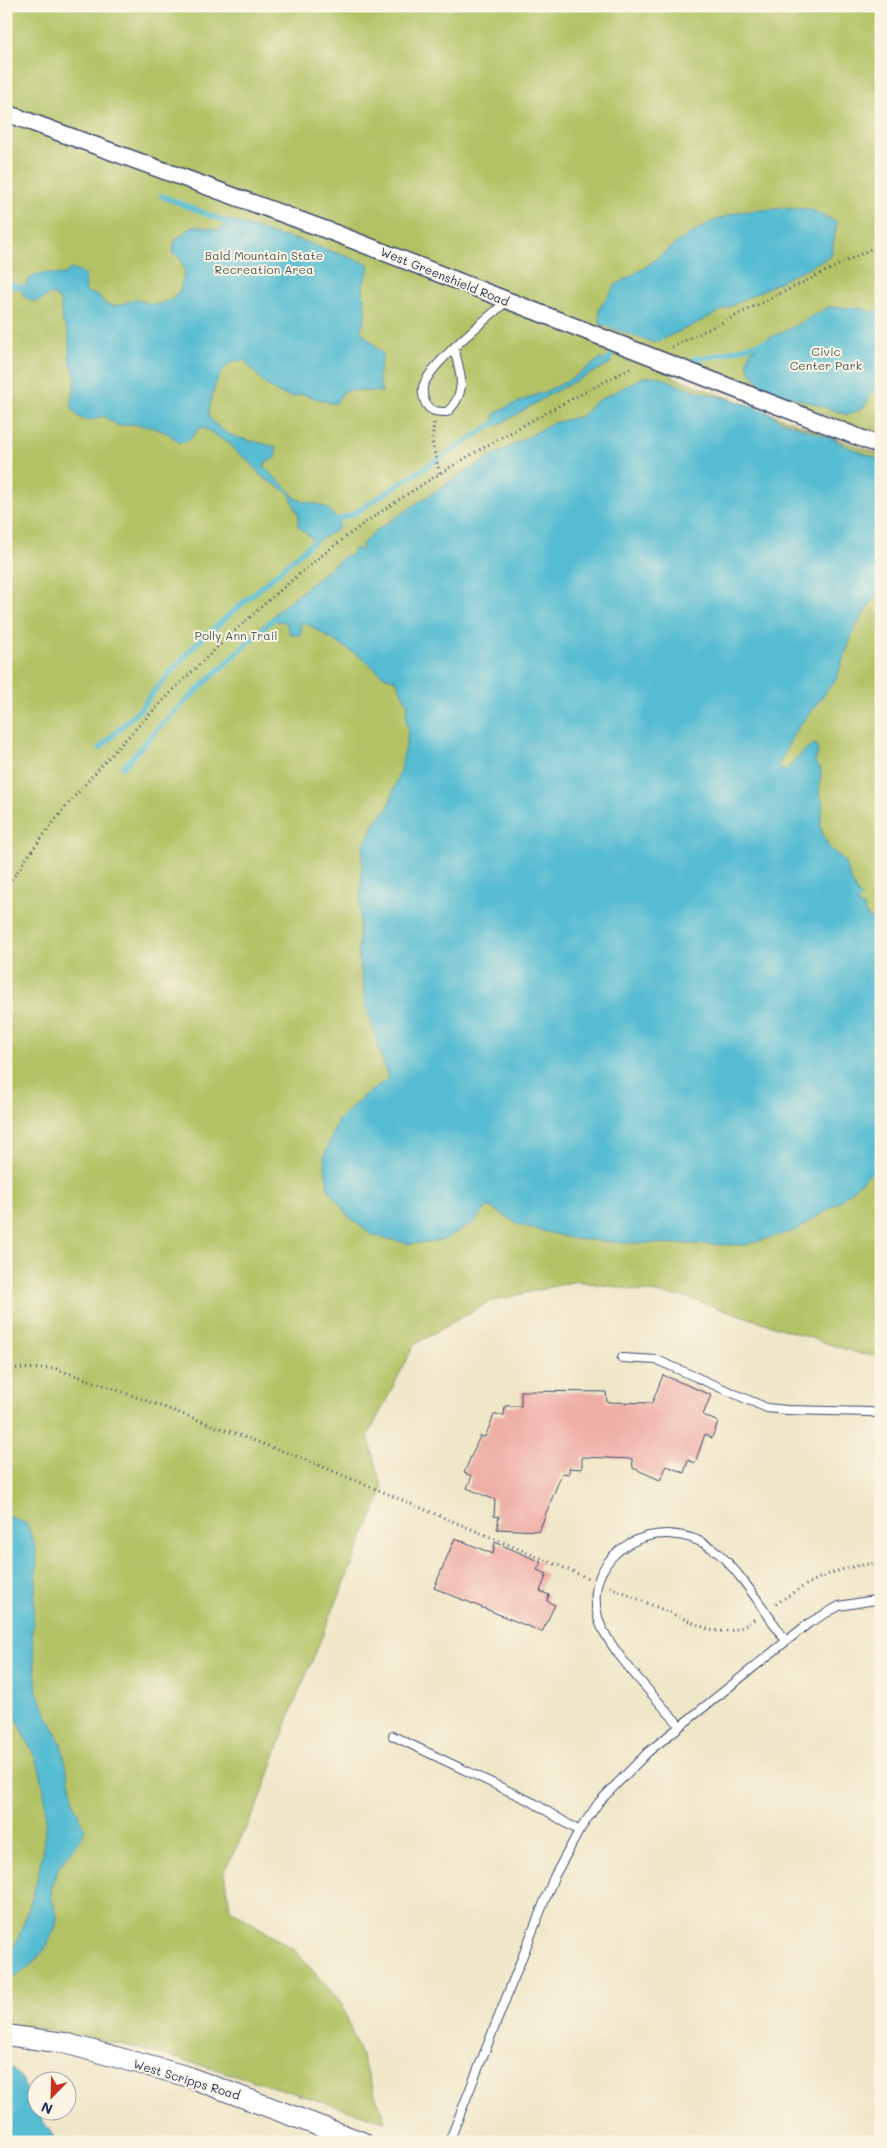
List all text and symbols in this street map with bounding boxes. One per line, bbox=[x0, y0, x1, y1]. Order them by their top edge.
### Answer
street label: West Greenshield Road bbox=[378, 243, 512, 309]
park label: Bald Mountain State Recreation Area bbox=[205, 247, 323, 277]
park label: Civic Center Park bbox=[790, 343, 862, 373]
park label: Polly Ann Trail bbox=[195, 627, 277, 643]
street label: West Scripps Road bbox=[132, 2055, 243, 2103]
north arrow bbox=[28, 2070, 78, 2120]
text: N bbox=[38, 2098, 55, 2119]

